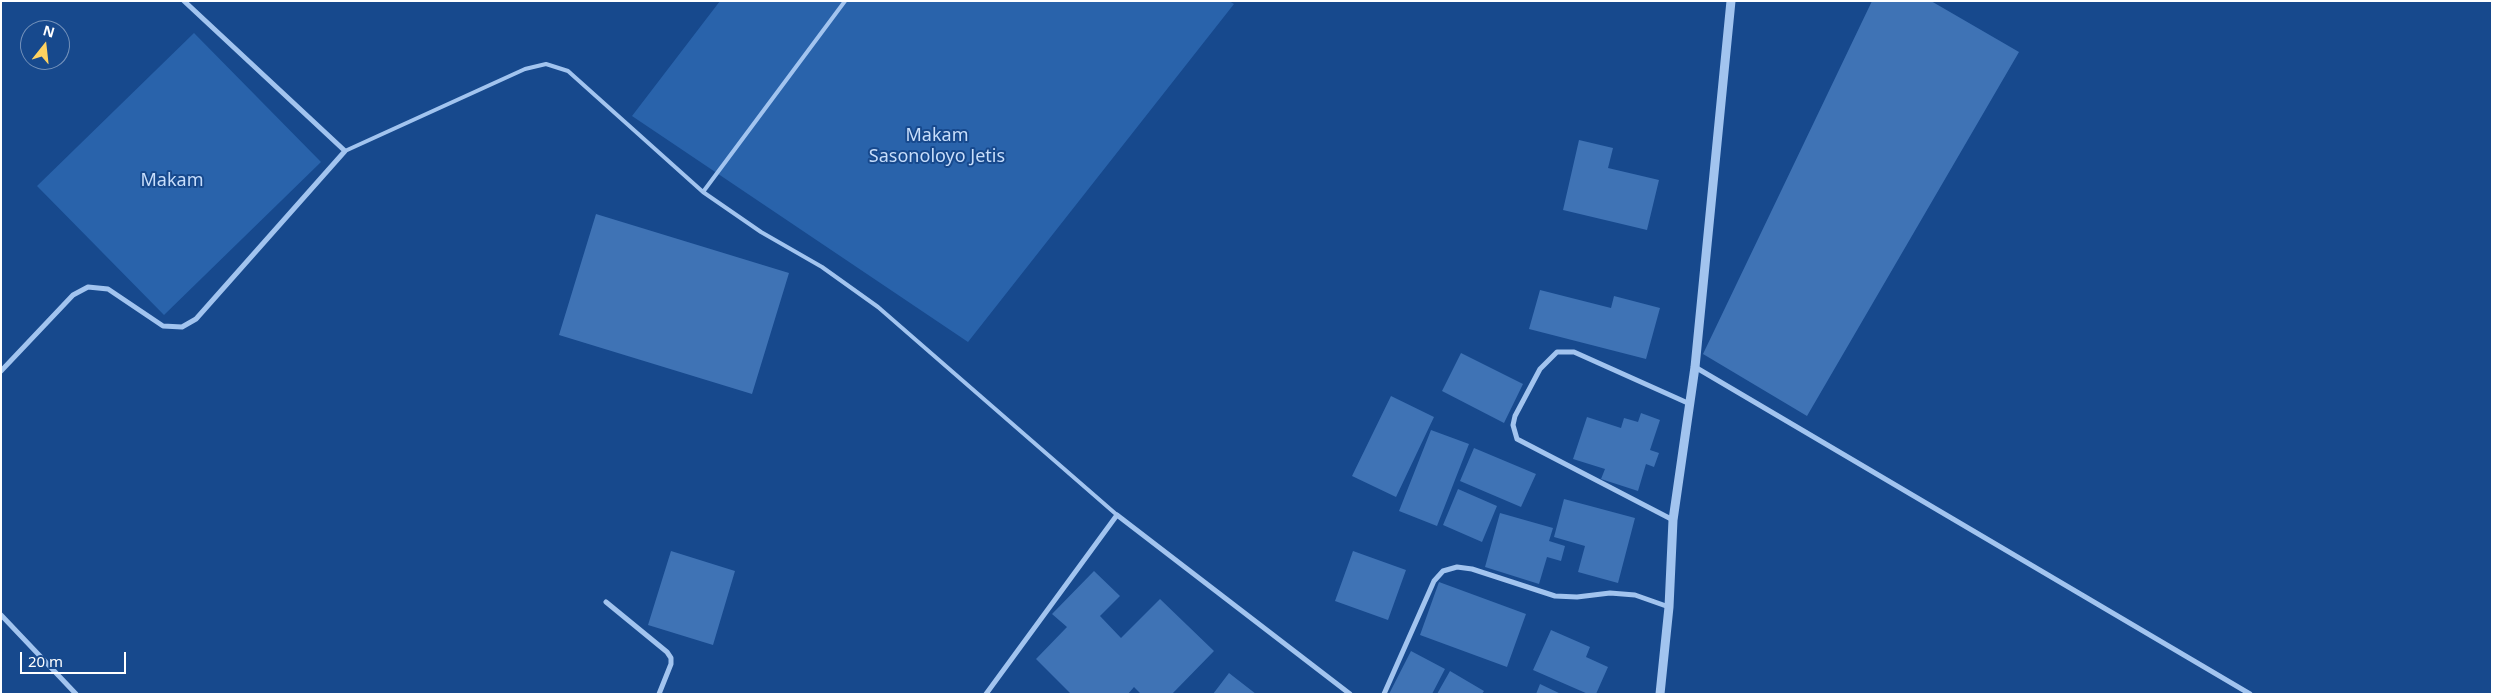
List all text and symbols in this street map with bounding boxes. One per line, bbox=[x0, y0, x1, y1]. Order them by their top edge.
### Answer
north arrow bbox=[20, 20, 70, 70]
text: N bbox=[41, 20, 57, 42]
park label: Makam Sasonoloyo Jetis bbox=[869, 125, 1005, 168]
park label: Makam bbox=[141, 170, 203, 192]
scale bar bbox=[22, 642, 129, 674]
text: 20 m bbox=[28, 651, 63, 671]

